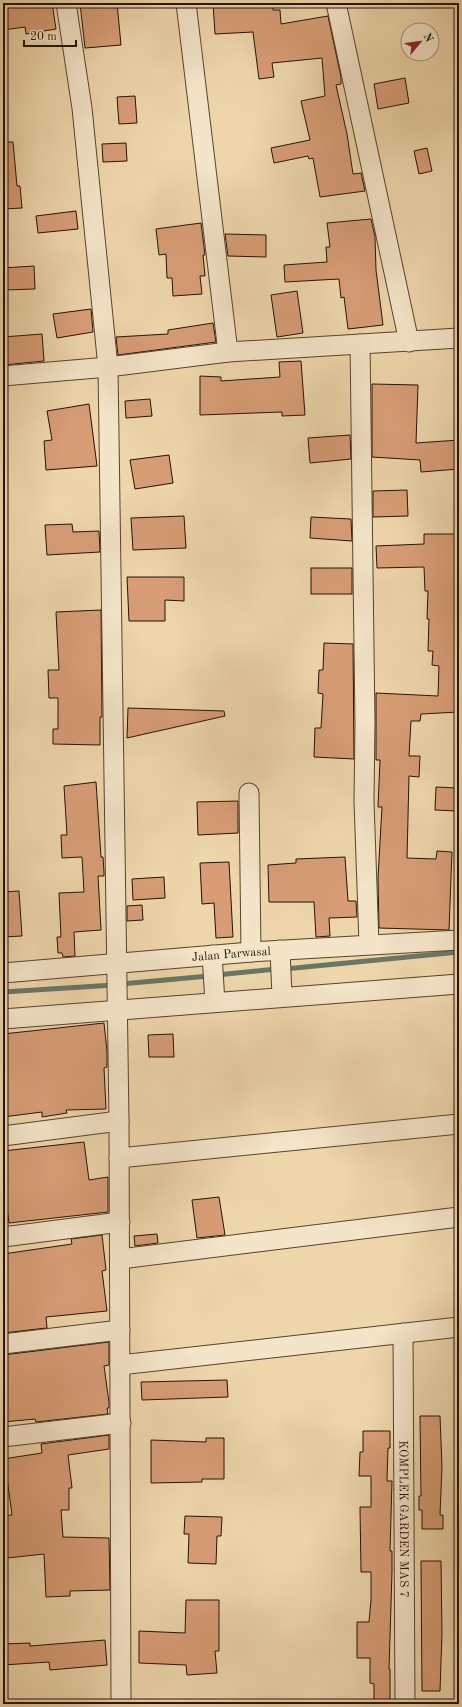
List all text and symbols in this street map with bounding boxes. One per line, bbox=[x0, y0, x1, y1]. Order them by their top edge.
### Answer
scale bar bbox=[24, 22, 76, 48]
north arrow bbox=[400, 22, 440, 62]
text: 20 m bbox=[30, 31, 57, 43]
text: N bbox=[421, 32, 435, 45]
street label: Jalan Parwasal bbox=[191, 946, 271, 964]
street label: KOMPLEK GARDEN MAS 7 bbox=[397, 1440, 409, 1598]

